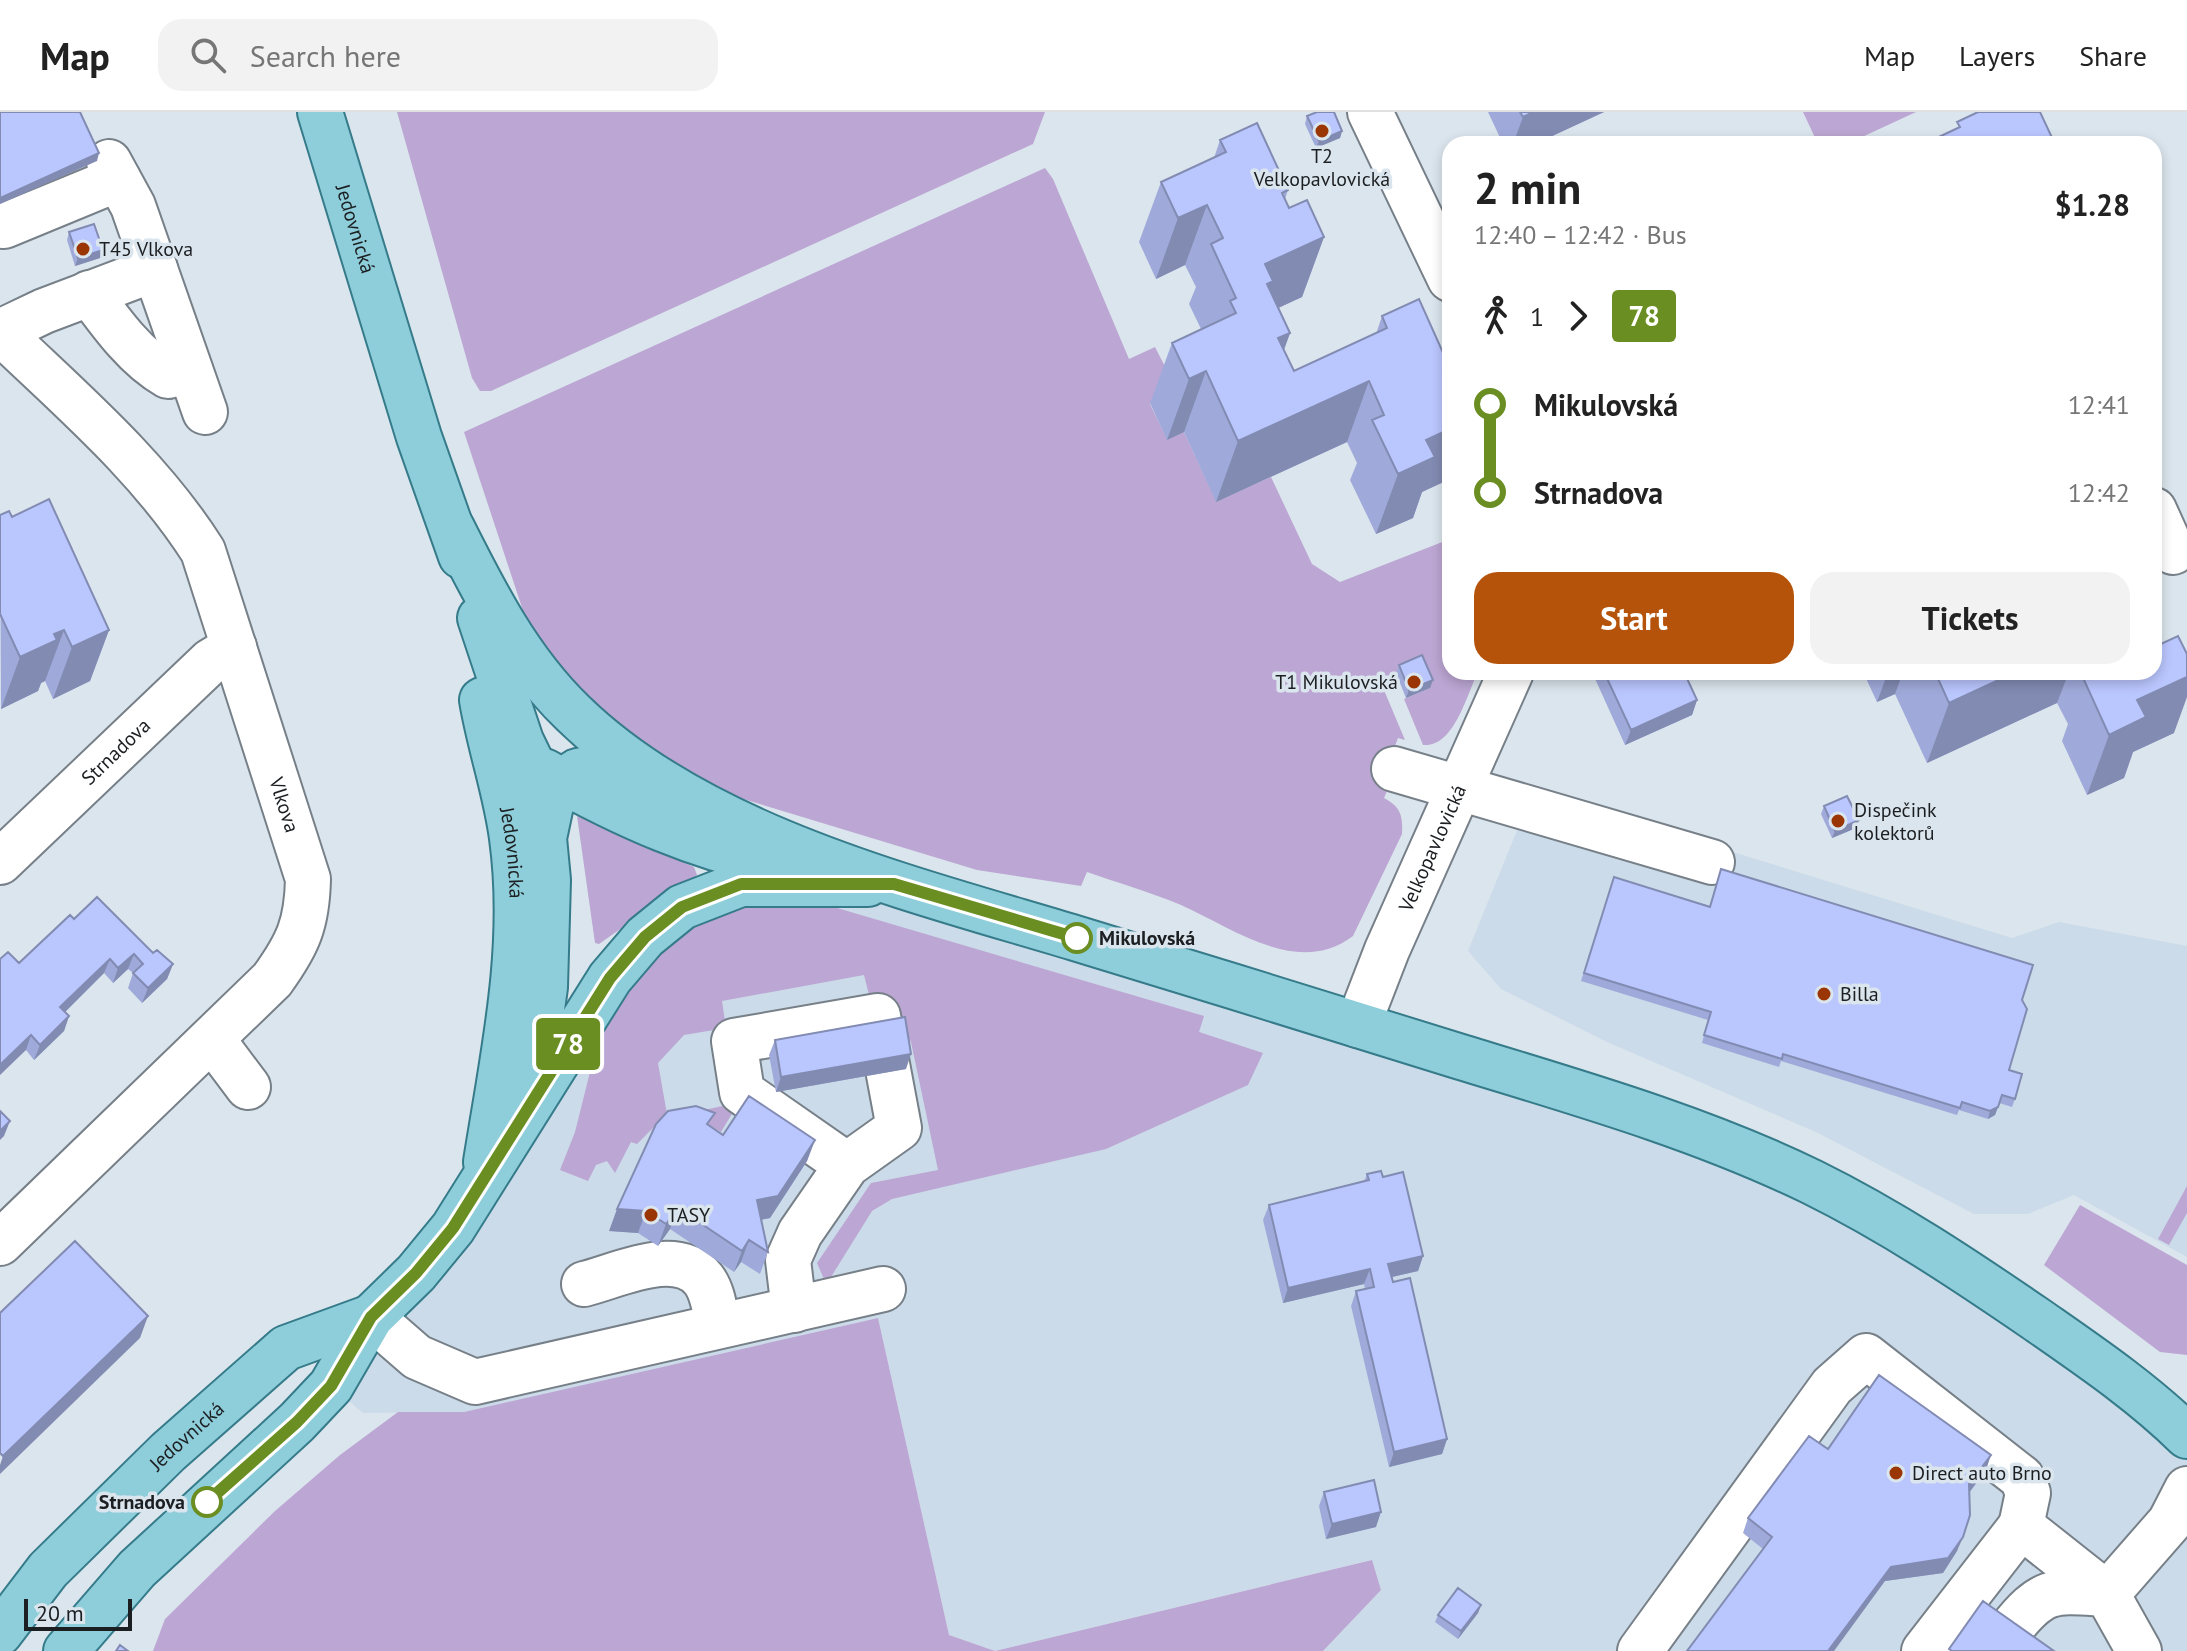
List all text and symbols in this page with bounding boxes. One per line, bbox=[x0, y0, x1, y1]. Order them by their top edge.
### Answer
search box bbox=[158, 19, 718, 91]
text: Map bbox=[40, 31, 110, 80]
icon: search bbox=[186, 33, 230, 77]
text: Search here bbox=[250, 36, 401, 75]
text: Map bbox=[1864, 37, 1915, 74]
text: Layers bbox=[1959, 37, 2035, 74]
text: Share bbox=[2079, 37, 2147, 74]
marker: T2 Velkopavlovická bbox=[1313, 122, 1331, 140]
place label: T2 Velkopavlovická bbox=[1253, 143, 1390, 192]
text: 2 min bbox=[1474, 159, 1581, 216]
street label: Jedovnická bbox=[329, 180, 381, 276]
text: $1.28 bbox=[2055, 185, 2130, 224]
text: 12:40 – 12:42 · Bus bbox=[1474, 218, 1687, 251]
place label: T45 Vlkova bbox=[99, 236, 193, 262]
marker: T45 Vlkova bbox=[74, 240, 92, 258]
icon: walk bbox=[1474, 294, 1518, 338]
icon: forward bbox=[1556, 294, 1600, 338]
text: 78 bbox=[1628, 297, 1660, 334]
text: 1 bbox=[1530, 300, 1544, 333]
text: Mikulovská bbox=[1534, 385, 1678, 424]
text: 12:41 bbox=[2068, 388, 2130, 421]
text: Strnadova bbox=[1534, 473, 1663, 512]
text: 12:42 bbox=[2068, 476, 2130, 509]
button: Start bbox=[1474, 572, 1794, 664]
button: Tickets bbox=[1810, 572, 2130, 664]
place label: T1 Mikulovská bbox=[1275, 669, 1398, 695]
marker: T1 Mikulovská bbox=[1405, 673, 1423, 691]
street label: Strnadova bbox=[76, 713, 156, 791]
street label: Vlkova bbox=[263, 773, 305, 836]
street label: Velkopavlovická bbox=[1392, 780, 1472, 917]
place label: Dispečink kolektorů bbox=[1854, 797, 1937, 846]
street label: Jedovnická bbox=[494, 804, 530, 899]
marker: Dispečink kolektorů bbox=[1829, 812, 1847, 830]
marker: Mikulovská bbox=[1062, 923, 1092, 953]
place label: Mikulovská bbox=[1099, 925, 1195, 951]
place label: Billa bbox=[1840, 981, 1879, 1007]
marker: Billa bbox=[1815, 985, 1833, 1003]
line badge: 78 bbox=[532, 1018, 604, 1070]
text: 78 bbox=[552, 1025, 584, 1062]
place label: TASY bbox=[667, 1202, 711, 1228]
marker: TASY bbox=[642, 1206, 660, 1224]
street label: Jedovnická bbox=[143, 1396, 229, 1477]
place label: Direct auto Brno bbox=[1912, 1460, 2052, 1486]
marker: Direct auto Brno bbox=[1887, 1464, 1905, 1482]
marker: Strnadova bbox=[192, 1487, 222, 1517]
place label: Strnadova bbox=[99, 1489, 185, 1515]
scale bar bbox=[24, 1595, 132, 1631]
text: 20 m bbox=[36, 1599, 84, 1627]

